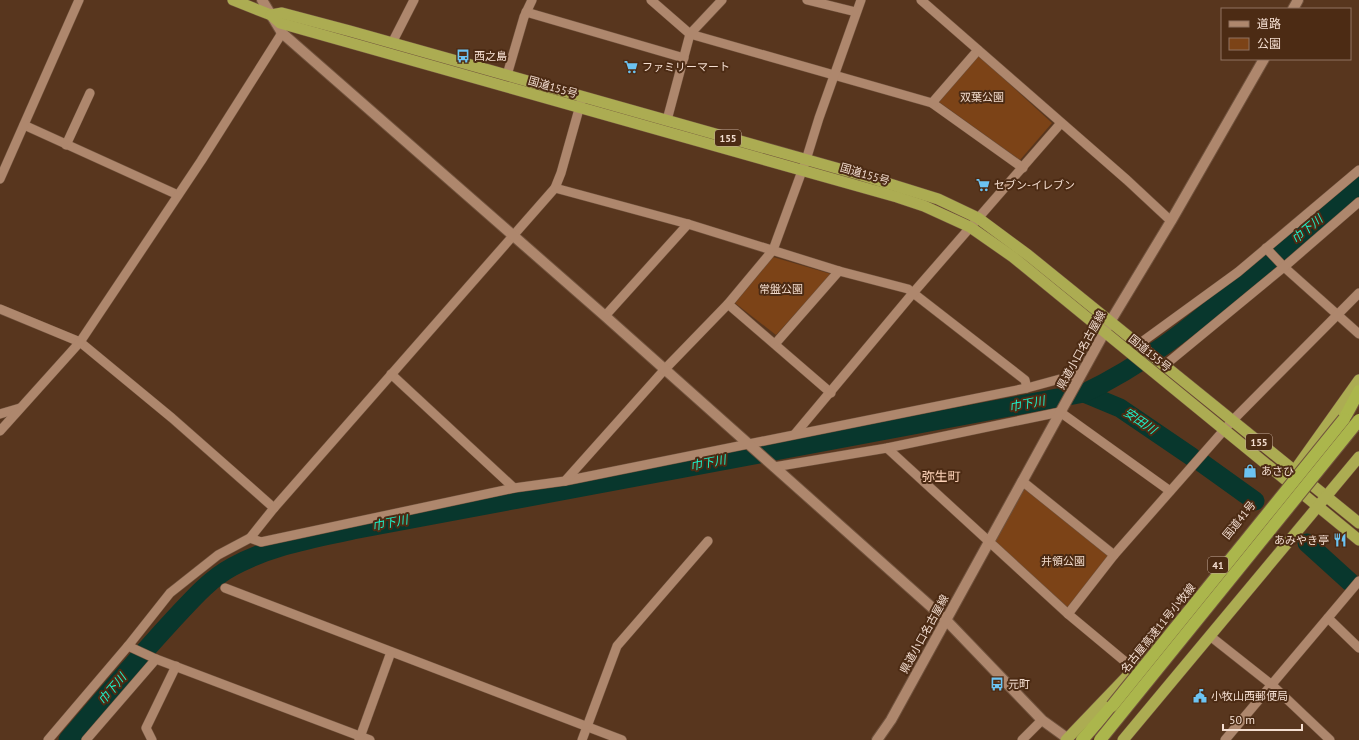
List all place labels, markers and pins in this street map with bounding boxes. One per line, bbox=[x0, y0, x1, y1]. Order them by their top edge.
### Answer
bus stop icon: 西之島 bbox=[455, 48, 471, 64]
place label: 西之島 bbox=[474, 49, 507, 63]
supermarket icon: ファミリーマート bbox=[623, 59, 639, 75]
place label: ファミリーマート bbox=[642, 60, 730, 74]
supermarket icon: セブン-イレブン bbox=[975, 177, 991, 193]
place label: セブン-イレブン bbox=[994, 178, 1075, 192]
shop icon: あさひ bbox=[1242, 463, 1258, 479]
place label: あさひ bbox=[1261, 464, 1294, 478]
restaurant icon: あみやき亭 bbox=[1332, 532, 1348, 548]
place label: あみやき亭 bbox=[1274, 533, 1329, 547]
bus stop icon: 元町 bbox=[989, 676, 1005, 692]
place label: 元町 bbox=[1008, 677, 1030, 691]
public building icon: 小牧山西郵便局 bbox=[1192, 688, 1208, 704]
place label: 小牧山西郵便局 bbox=[1211, 689, 1288, 703]

